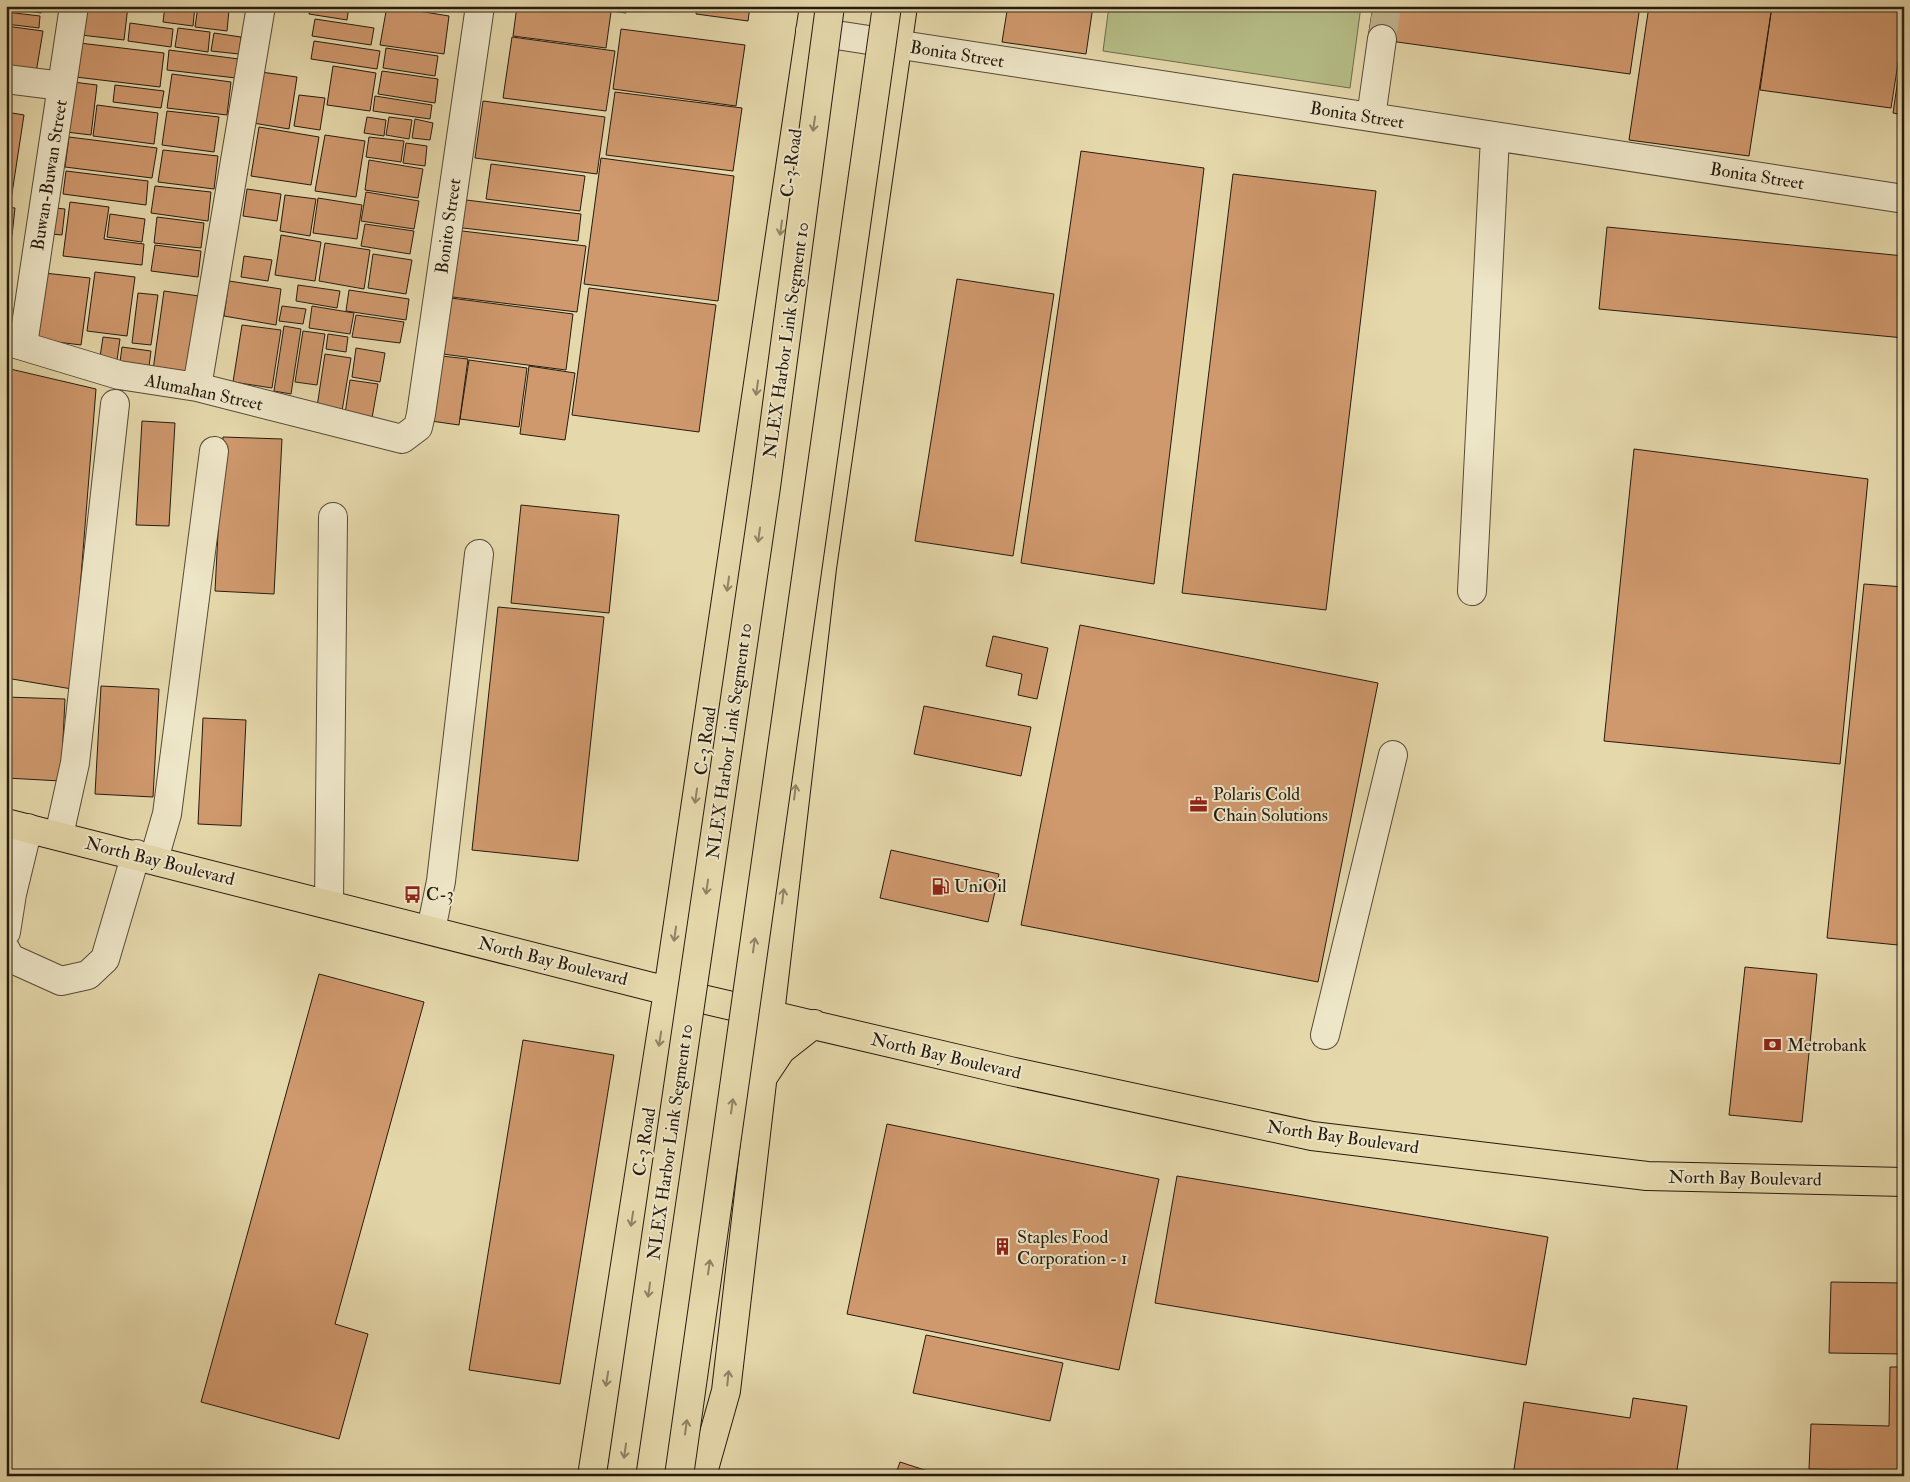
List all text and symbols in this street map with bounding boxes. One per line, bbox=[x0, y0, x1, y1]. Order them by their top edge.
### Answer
street label: Bonita Street bbox=[908, 36, 1006, 73]
street label: Bonita Street bbox=[1308, 97, 1406, 134]
street label: Buwan-Buwan Street bbox=[26, 98, 73, 252]
one-way arrow bbox=[809, 116, 819, 132]
street label: C-3 Road bbox=[775, 127, 808, 199]
street label: Bonita Street bbox=[1708, 158, 1806, 195]
street label: Bonito Street bbox=[430, 177, 467, 275]
one-way arrow bbox=[776, 219, 786, 235]
street label: NLEX Harbor Link Segment 10 bbox=[759, 220, 814, 460]
street label: Alumahan Street bbox=[142, 369, 265, 416]
one-way arrow bbox=[752, 380, 762, 396]
one-way arrow bbox=[754, 527, 764, 543]
one-way arrow bbox=[723, 575, 733, 591]
street label: NLEX Harbor Link Segment 10 bbox=[702, 621, 757, 861]
street label: C-3 Road bbox=[689, 705, 722, 777]
place label: Polaris Cold Chain Solutions bbox=[1213, 783, 1328, 827]
one-way arrow bbox=[790, 784, 800, 800]
one-way arrow bbox=[691, 788, 701, 804]
office icon: Polaris Cold Chain Solutions bbox=[1189, 794, 1209, 814]
street label: North Bay Boulevard bbox=[83, 832, 237, 891]
place label: UniOil bbox=[954, 875, 1007, 898]
fuel station icon: UniOil bbox=[930, 876, 950, 896]
one-way arrow bbox=[702, 878, 712, 894]
place label: C-3 bbox=[426, 883, 454, 906]
bus stop icon: C-3 bbox=[402, 884, 422, 904]
one-way arrow bbox=[778, 888, 788, 904]
one-way arrow bbox=[670, 926, 680, 942]
street label: North Bay Boulevard bbox=[476, 932, 630, 991]
one-way arrow bbox=[750, 937, 760, 953]
street label: NLEX Harbor Link Segment 10 bbox=[643, 1022, 698, 1262]
street label: North Bay Boulevard bbox=[869, 1028, 1023, 1085]
one-way arrow bbox=[655, 1031, 665, 1047]
place label: Metrobank bbox=[1787, 1034, 1867, 1057]
bank icon: Metrobank bbox=[1763, 1035, 1783, 1055]
one-way arrow bbox=[727, 1098, 737, 1114]
street label: C-3 Road bbox=[628, 1106, 661, 1178]
street label: North Bay Boulevard bbox=[1265, 1115, 1421, 1160]
street label: North Bay Boulevard bbox=[1668, 1166, 1822, 1191]
one-way arrow bbox=[627, 1210, 637, 1226]
place label: Staples Food Corporation - 1 bbox=[1017, 1226, 1128, 1270]
building icon: Staples Food Corporation - 1 bbox=[993, 1237, 1013, 1257]
one-way arrow bbox=[704, 1259, 714, 1275]
one-way arrow bbox=[643, 1282, 653, 1298]
one-way arrow bbox=[723, 1370, 733, 1386]
one-way arrow bbox=[602, 1371, 612, 1387]
one-way arrow bbox=[681, 1420, 691, 1436]
one-way arrow bbox=[620, 1442, 630, 1458]

